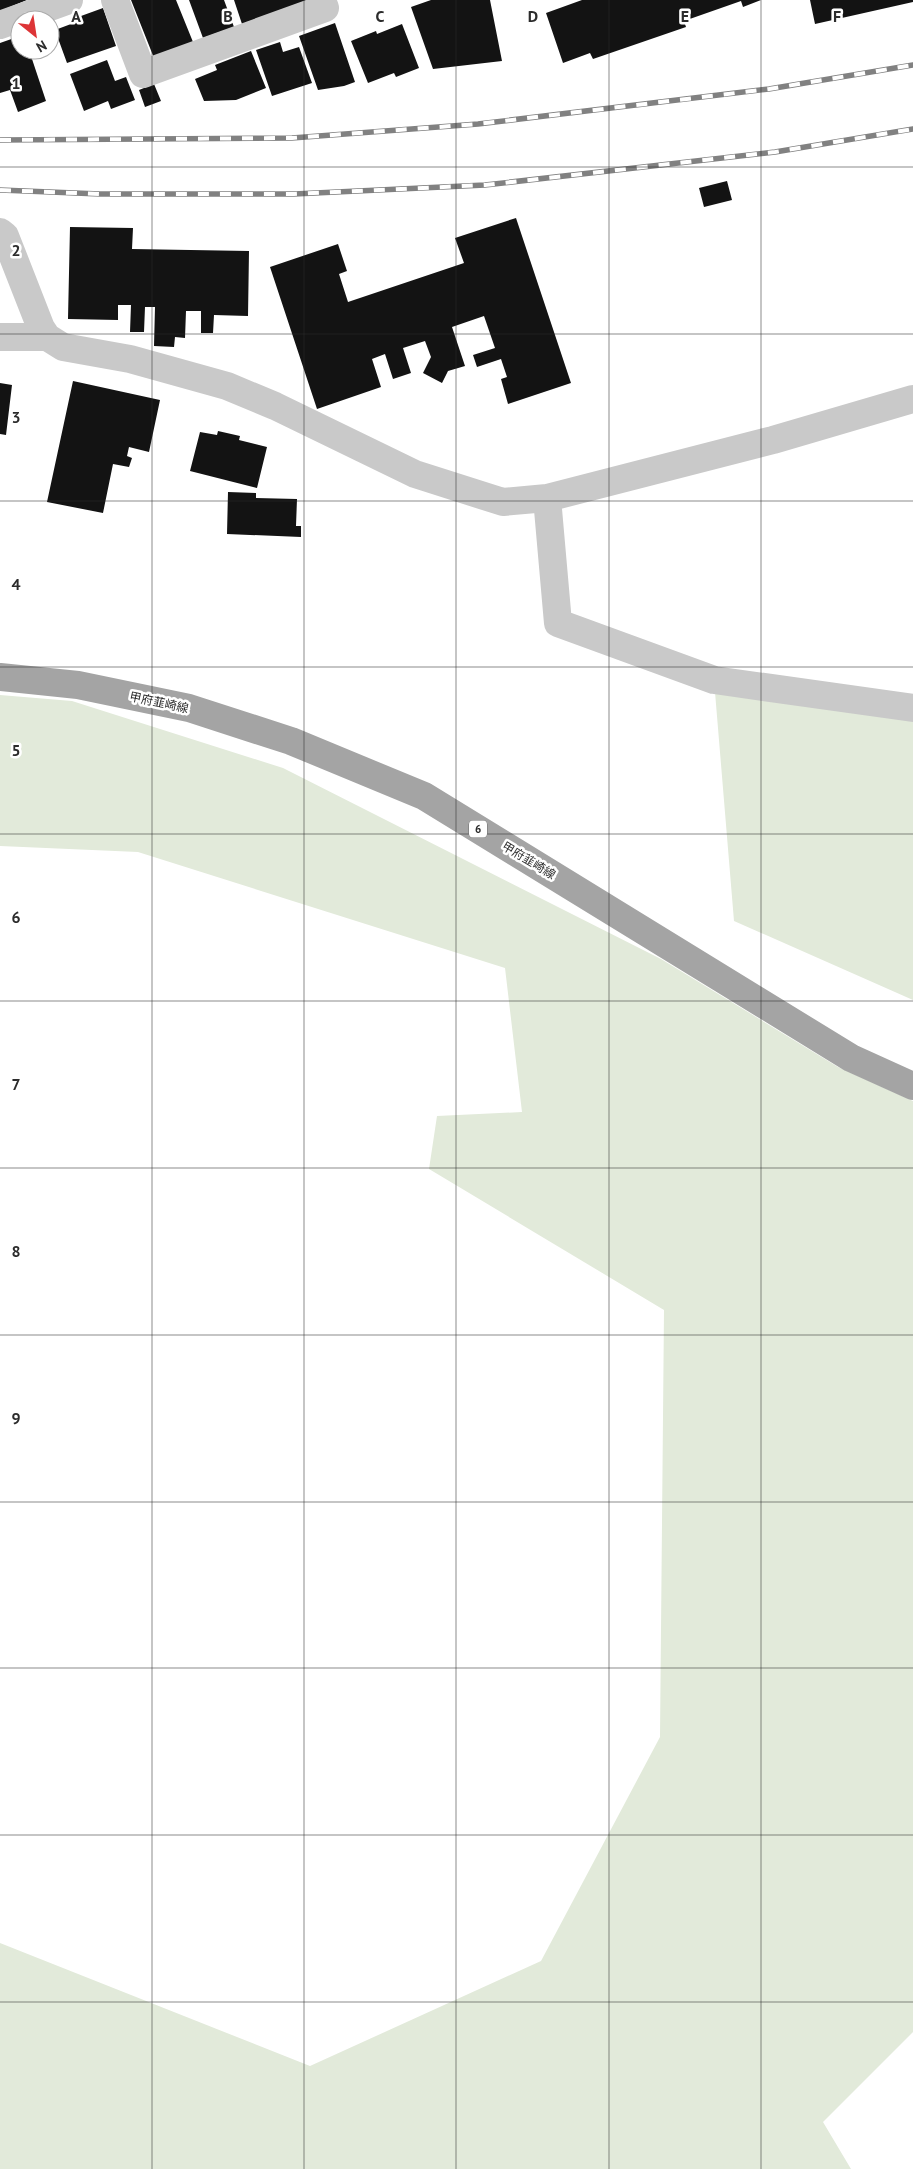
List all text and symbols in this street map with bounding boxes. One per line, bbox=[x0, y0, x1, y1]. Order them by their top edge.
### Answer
text: A bbox=[71, 6, 81, 26]
text: B bbox=[223, 6, 233, 26]
text: C bbox=[376, 6, 385, 26]
text: D bbox=[528, 6, 538, 26]
text: E bbox=[681, 6, 689, 26]
text: F bbox=[833, 6, 841, 26]
north arrow bbox=[10, 10, 60, 60]
text: N bbox=[33, 36, 50, 56]
text: 1 bbox=[11, 73, 21, 93]
text: 2 bbox=[11, 240, 21, 260]
text: 3 bbox=[11, 407, 21, 427]
text: 4 bbox=[11, 574, 21, 594]
street label: 甲府韮崎線 bbox=[128, 688, 190, 716]
text: 5 bbox=[11, 740, 21, 760]
road number: 6 bbox=[469, 821, 487, 838]
street label: 甲府韮崎線 bbox=[499, 838, 559, 882]
text: 6 bbox=[11, 907, 21, 927]
text: 7 bbox=[11, 1074, 21, 1094]
text: 8 bbox=[11, 1241, 21, 1261]
text: 9 bbox=[11, 1408, 21, 1428]

